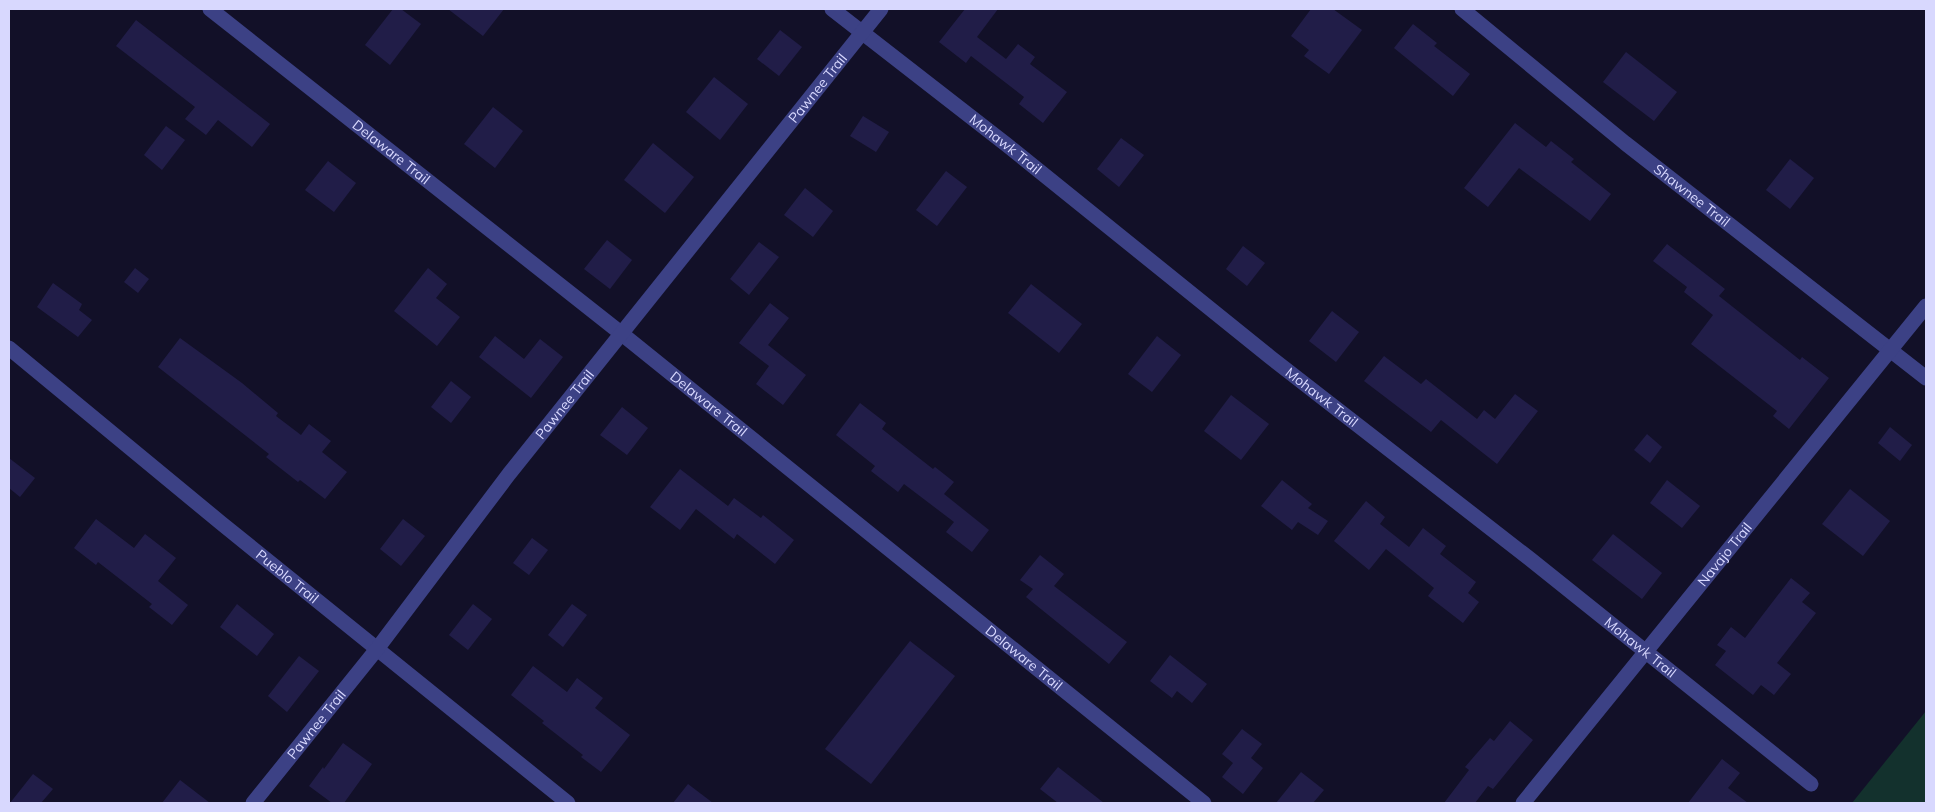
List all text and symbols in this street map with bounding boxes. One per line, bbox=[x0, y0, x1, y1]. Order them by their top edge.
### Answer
street label: Pawnee Trail bbox=[784, 50, 851, 127]
street label: Mohawk Trail bbox=[966, 110, 1045, 178]
street label: Delaware Trail bbox=[349, 116, 434, 188]
street label: Shawnee Trail bbox=[1650, 160, 1734, 231]
street label: Mohawk Trail bbox=[1282, 363, 1362, 431]
street label: Pawnee Trail bbox=[531, 366, 598, 443]
street label: Delaware Trail bbox=[666, 367, 751, 440]
street label: Navajo Trail bbox=[1693, 519, 1756, 590]
street label: Pueblo Trail bbox=[252, 546, 322, 607]
street label: Mohawk Trail bbox=[1601, 613, 1680, 682]
street label: Delaware Trail bbox=[982, 621, 1066, 694]
street label: Pawnee Trail bbox=[283, 686, 350, 763]

